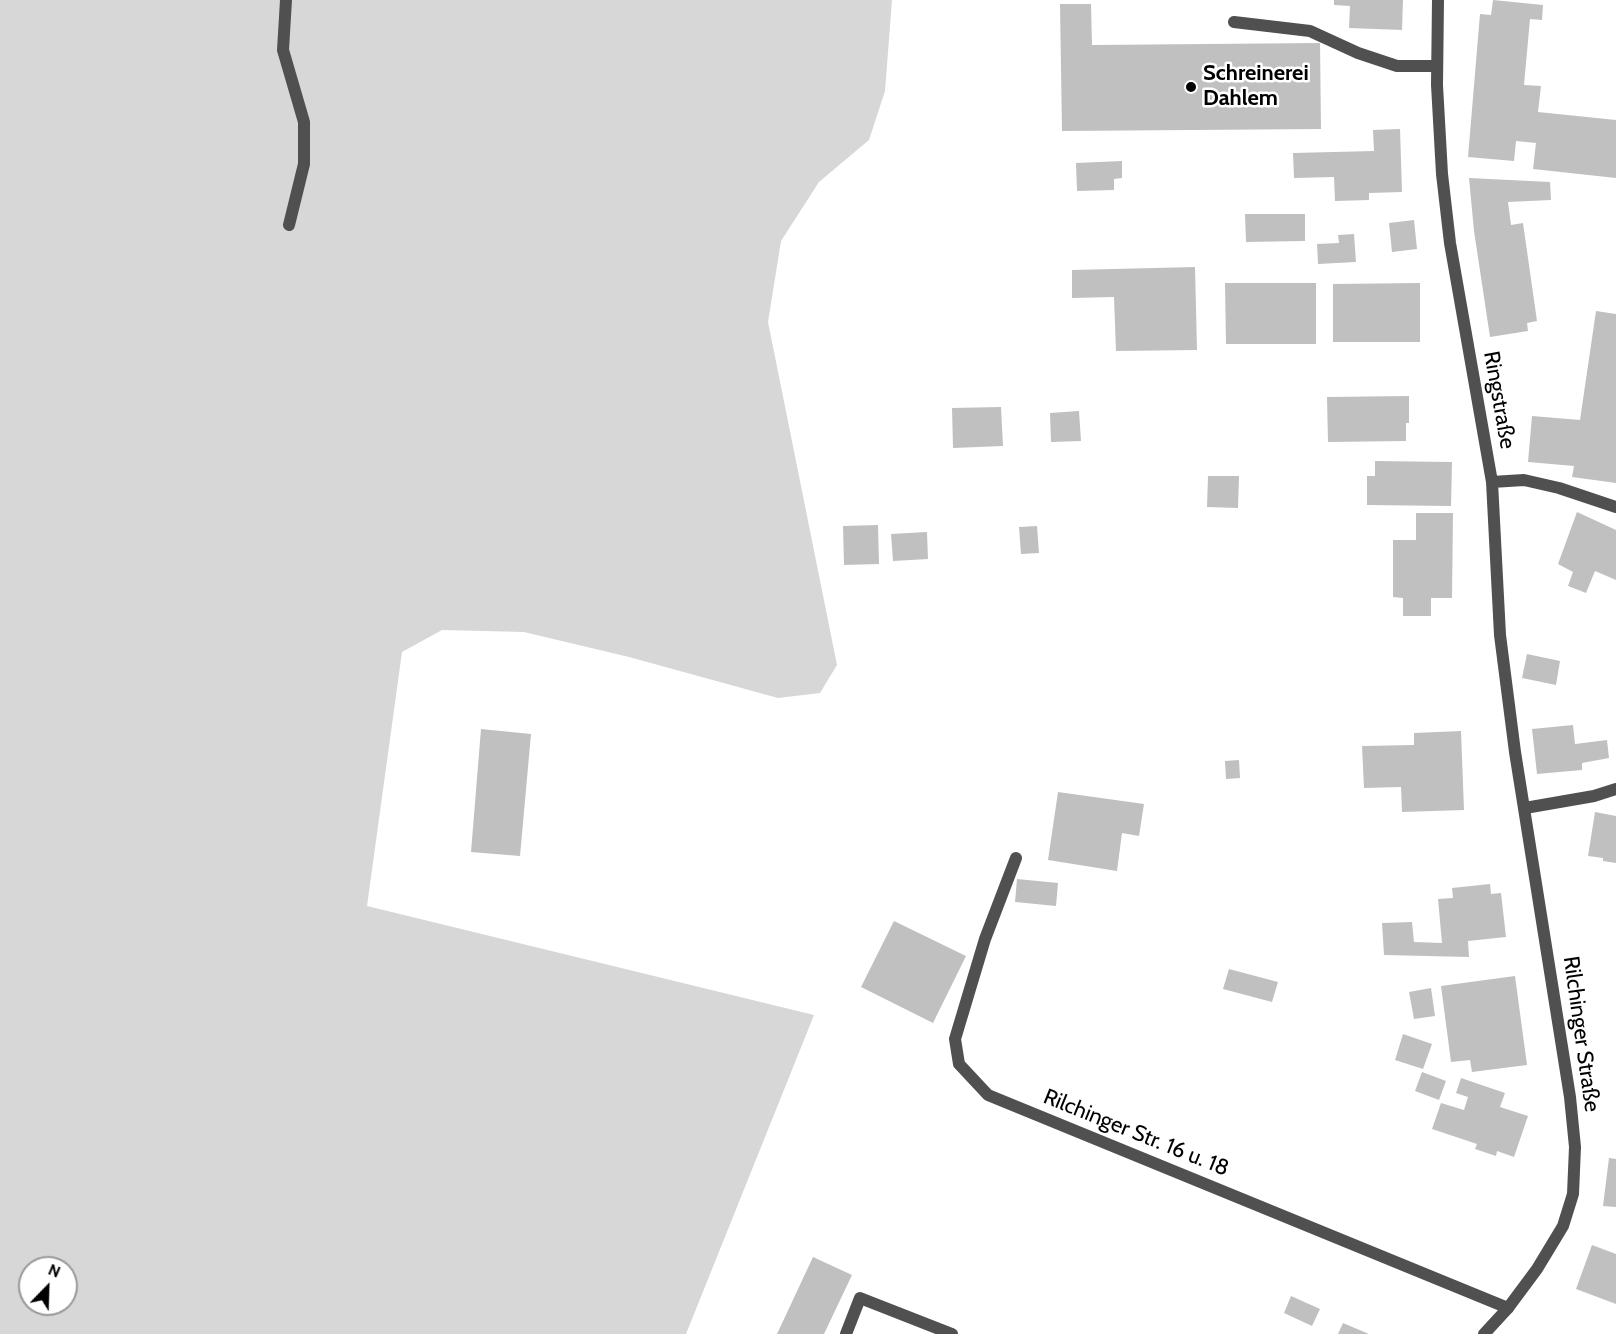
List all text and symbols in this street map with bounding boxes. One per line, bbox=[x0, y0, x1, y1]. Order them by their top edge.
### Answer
place label: Schreinerei Dahlem bbox=[1203, 61, 1309, 112]
marker: Schreinerei Dahlem bbox=[1184, 80, 1198, 94]
street label: Ringstraße bbox=[1477, 349, 1521, 451]
street label: Rilchinger Straße bbox=[1557, 954, 1605, 1114]
street label: Rilchinger Str. 16 u. 18 bbox=[1039, 1084, 1233, 1182]
north arrow bbox=[18, 1256, 78, 1316]
text: N bbox=[46, 1260, 63, 1282]

